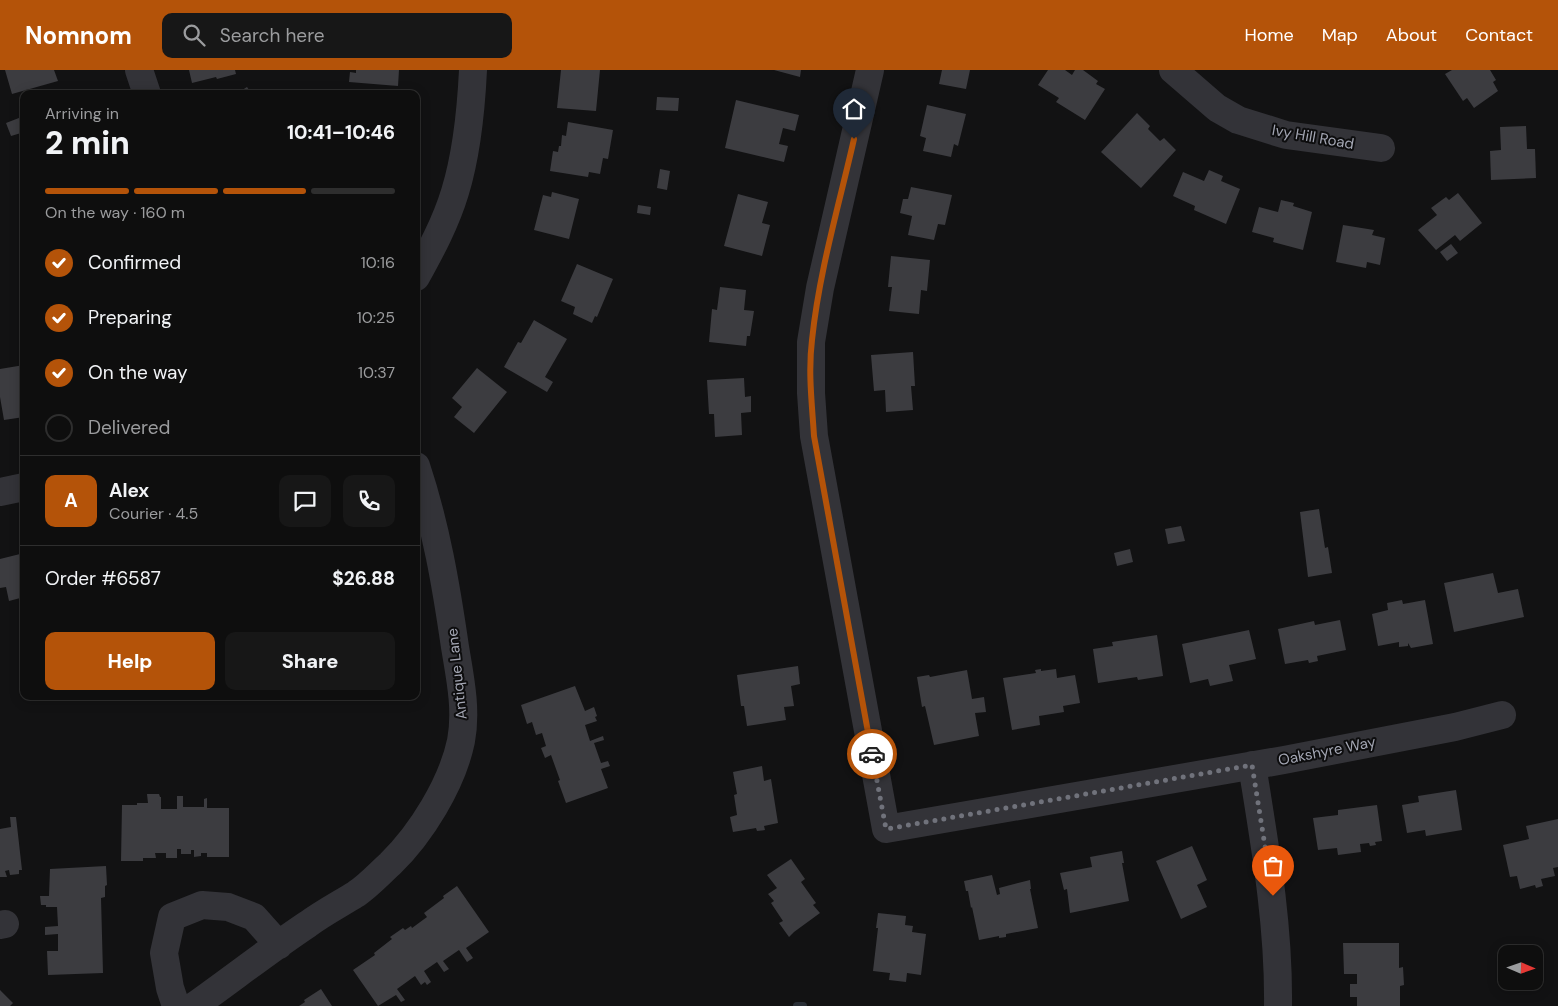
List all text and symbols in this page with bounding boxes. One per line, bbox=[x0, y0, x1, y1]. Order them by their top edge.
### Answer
search box bbox=[162, 13, 512, 58]
text: Nomnom bbox=[25, 20, 132, 51]
icon: search bbox=[180, 21, 208, 49]
text: Search here bbox=[220, 23, 325, 48]
text: Home bbox=[1244, 23, 1294, 47]
text: Map bbox=[1322, 23, 1358, 47]
text: About bbox=[1386, 23, 1437, 47]
text: Contact bbox=[1465, 23, 1533, 47]
pin bbox=[833, 88, 875, 139]
icon: home bbox=[840, 95, 868, 123]
text: Arriving in bbox=[45, 103, 119, 124]
text: 10:41–10:46 bbox=[287, 120, 395, 145]
street label: Ivy Hill Road bbox=[1270, 120, 1356, 154]
text: 2 min bbox=[45, 122, 130, 164]
text: On the way · 160 m bbox=[45, 202, 185, 223]
icon: check bbox=[45, 249, 73, 277]
text: Confirmed bbox=[88, 250, 181, 275]
text: 10:16 bbox=[361, 252, 395, 273]
icon: check bbox=[45, 304, 73, 332]
text: Preparing bbox=[88, 305, 172, 330]
text: 10:25 bbox=[357, 307, 395, 328]
icon: check bbox=[45, 359, 73, 387]
text: On the way bbox=[88, 360, 188, 385]
text: 10:37 bbox=[358, 362, 395, 383]
text: Delivered bbox=[88, 415, 170, 440]
button: chat bbox=[279, 475, 331, 527]
button: phone bbox=[343, 475, 395, 527]
text: Alex bbox=[109, 478, 149, 503]
text: A bbox=[64, 488, 78, 513]
text: Courier · 4.5 bbox=[109, 503, 198, 524]
text: Order #6587 bbox=[45, 566, 161, 591]
text: $26.88 bbox=[332, 566, 395, 591]
street label: Antique Lane bbox=[442, 627, 472, 721]
button: Help bbox=[45, 632, 215, 690]
button: Share bbox=[225, 632, 395, 690]
courier bbox=[847, 729, 897, 779]
street label: Oakshyre Way bbox=[1276, 732, 1378, 770]
icon: car bbox=[858, 740, 886, 768]
pin bbox=[1252, 845, 1294, 896]
icon: bag bbox=[1259, 852, 1287, 880]
north arrow bbox=[1498, 945, 1542, 990]
map controls bbox=[1498, 945, 1543, 990]

